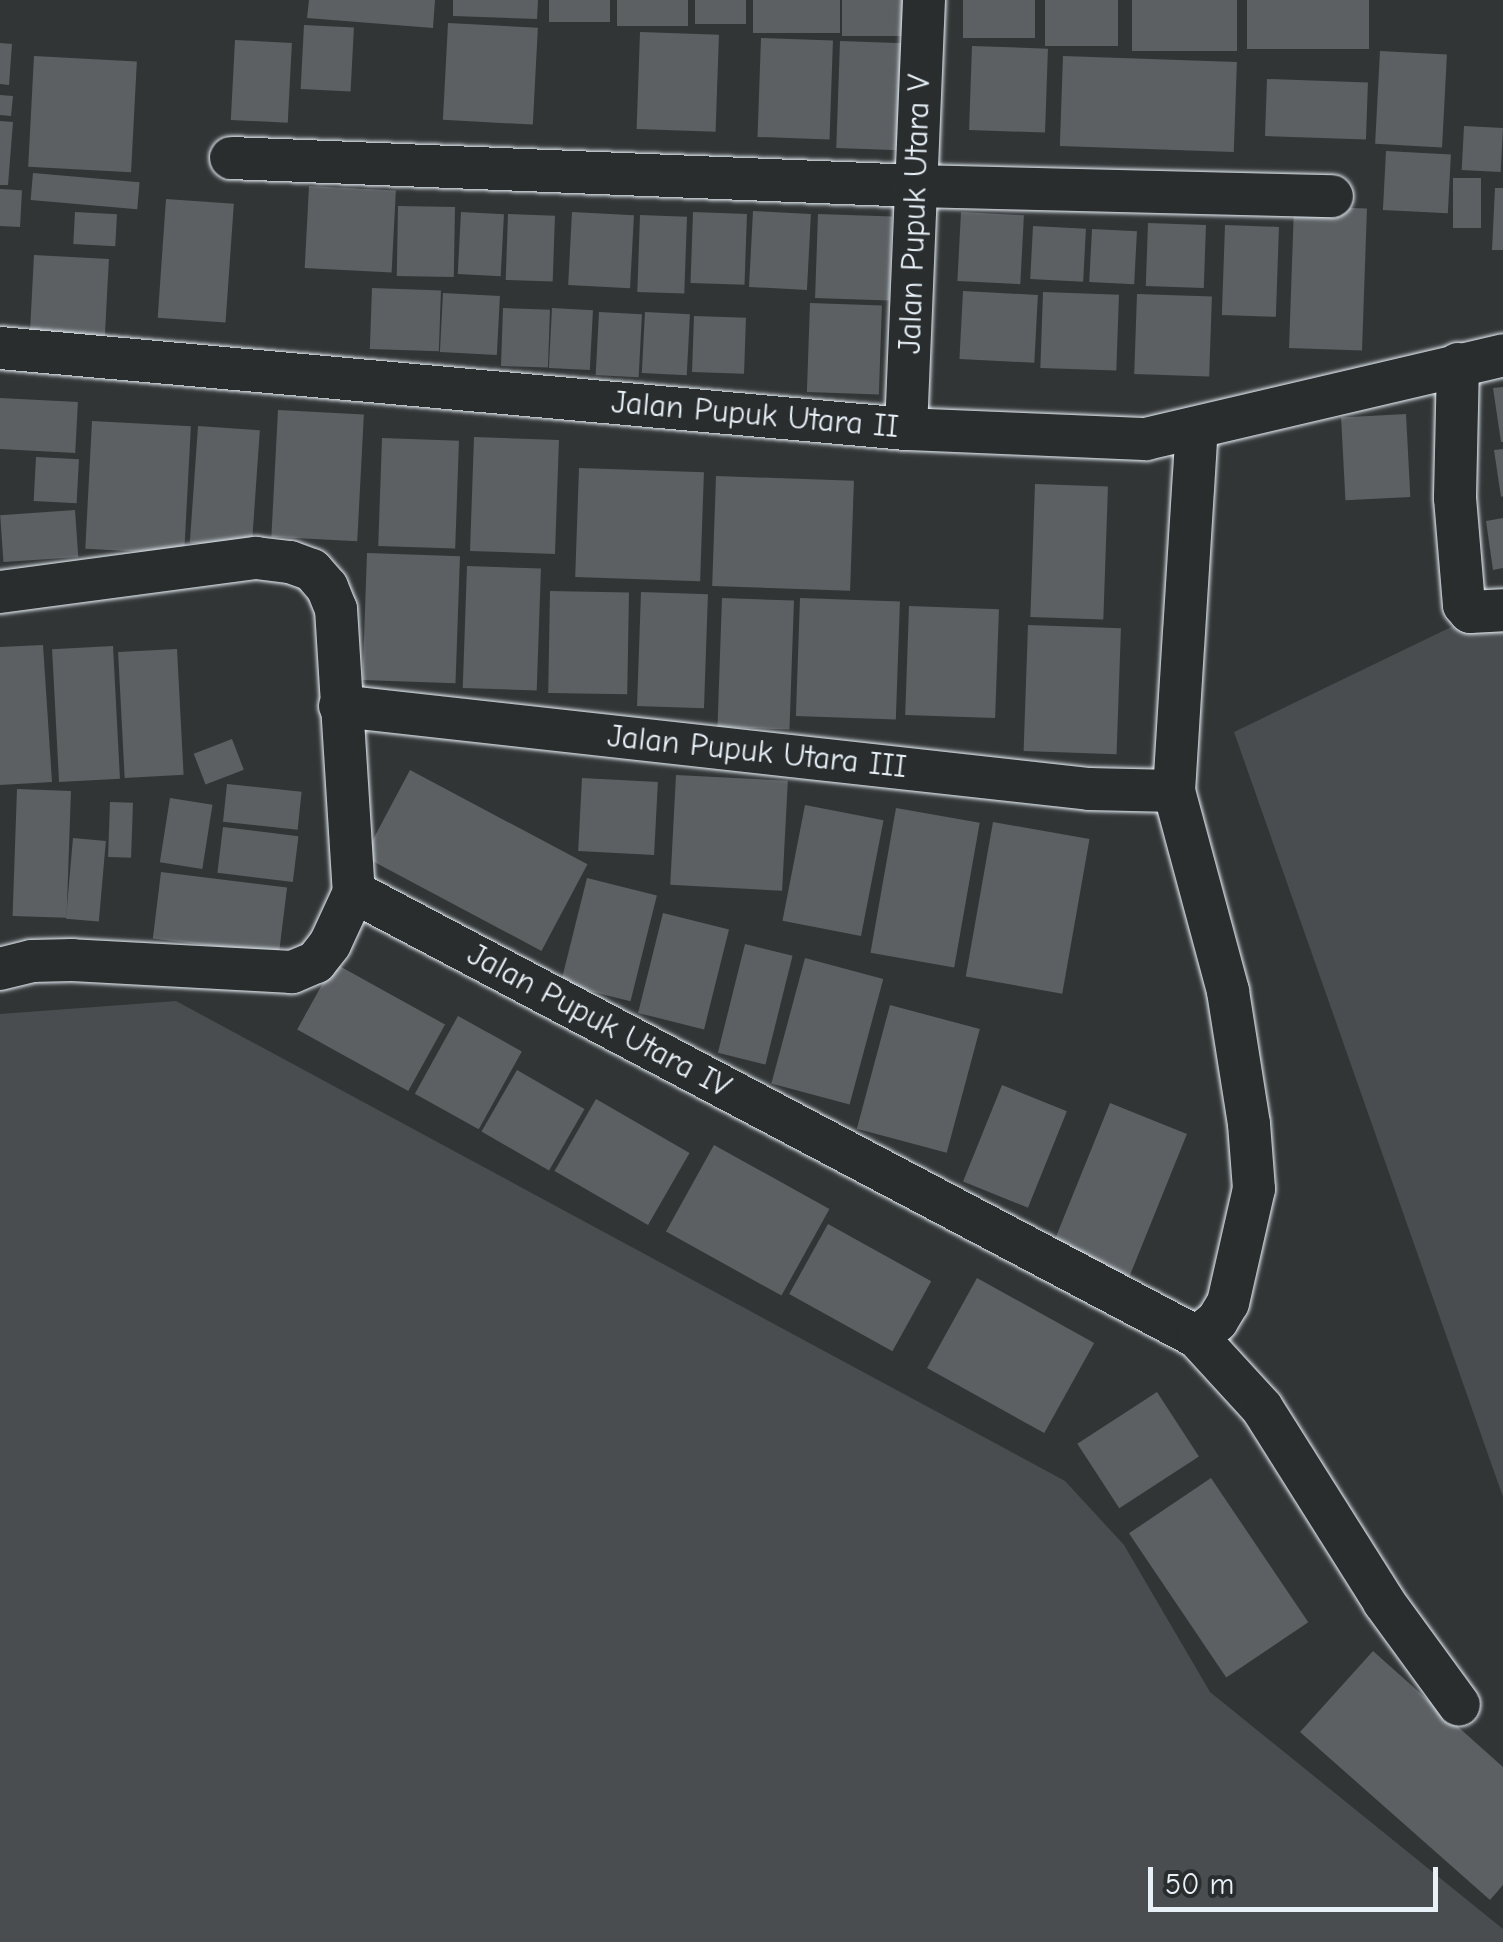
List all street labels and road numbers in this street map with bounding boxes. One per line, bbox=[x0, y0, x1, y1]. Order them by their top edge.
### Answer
street label: Jalan Pupuk Utara V bbox=[891, 73, 939, 355]
street label: Jalan Pupuk Utara II bbox=[610, 383, 900, 447]
street label: Jalan Pupuk Utara III bbox=[606, 717, 908, 787]
street label: Jalan Pupuk Utara IV bbox=[461, 935, 737, 1107]

